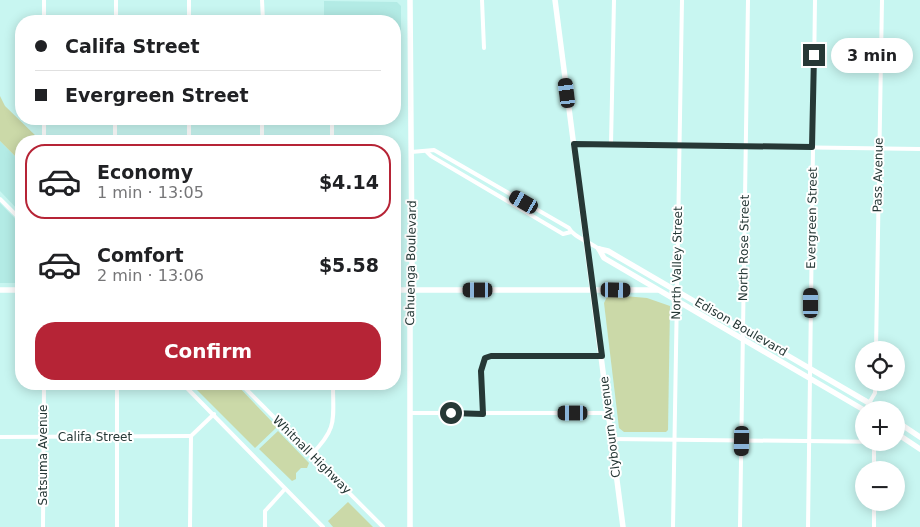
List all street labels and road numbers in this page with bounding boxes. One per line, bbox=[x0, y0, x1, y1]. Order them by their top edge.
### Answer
street label: Pass Avenue bbox=[870, 137, 886, 213]
street label: Evergreen Street bbox=[804, 167, 820, 269]
street label: North Rose Street bbox=[736, 194, 752, 301]
street label: Cahuenga Boulevard bbox=[403, 200, 419, 326]
street label: North Valley Street bbox=[669, 206, 685, 320]
street label: Edison Boulevard bbox=[692, 295, 790, 359]
street label: Clybourn Avenue bbox=[597, 375, 623, 479]
street label: Satsuma Avenue bbox=[36, 405, 50, 505]
street label: Whitnall Highway bbox=[270, 413, 354, 497]
street label: Califa Street bbox=[58, 430, 132, 444]

